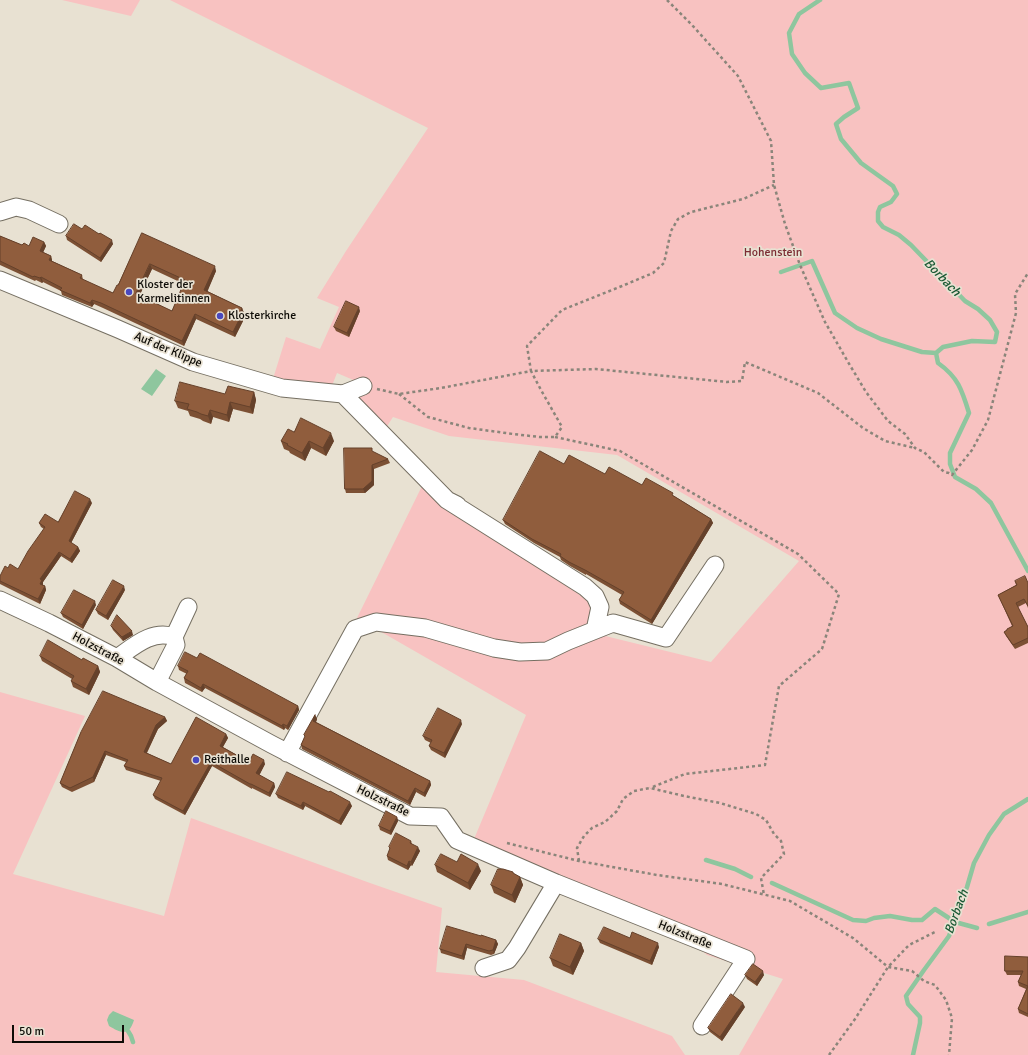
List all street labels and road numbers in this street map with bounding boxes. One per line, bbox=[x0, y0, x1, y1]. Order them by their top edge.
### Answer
street label: Auf der Klippe bbox=[132, 329, 204, 371]
street label: Holzstraße bbox=[70, 629, 126, 669]
street label: Holzstraße bbox=[354, 782, 412, 820]
street label: Holzstraße bbox=[656, 918, 714, 952]

